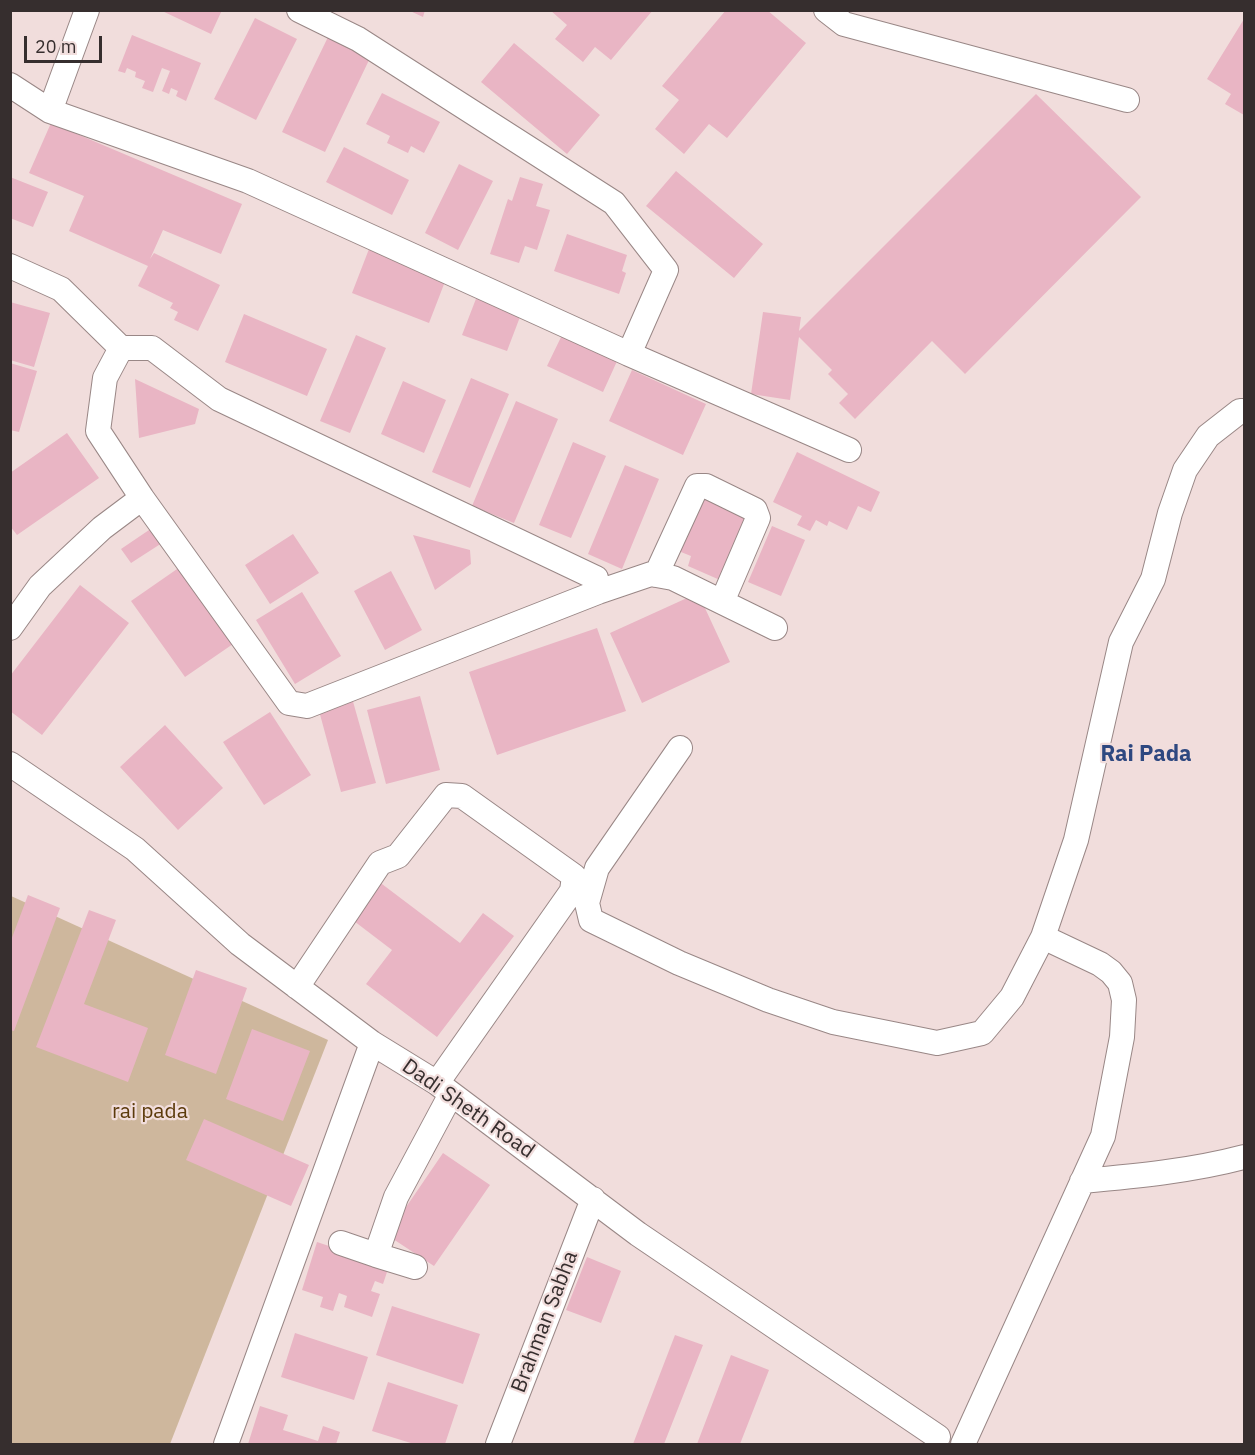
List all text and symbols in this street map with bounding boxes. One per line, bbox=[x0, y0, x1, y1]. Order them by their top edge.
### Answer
scale bar bbox=[27, 24, 105, 62]
text: 20 m bbox=[35, 35, 77, 58]
district label: Rai Pada bbox=[1100, 742, 1192, 768]
street label: Dadi Sheth Road bbox=[397, 1054, 539, 1164]
park label: rai pada bbox=[112, 1099, 188, 1125]
street label: Brahman Sabha bbox=[506, 1248, 584, 1396]

